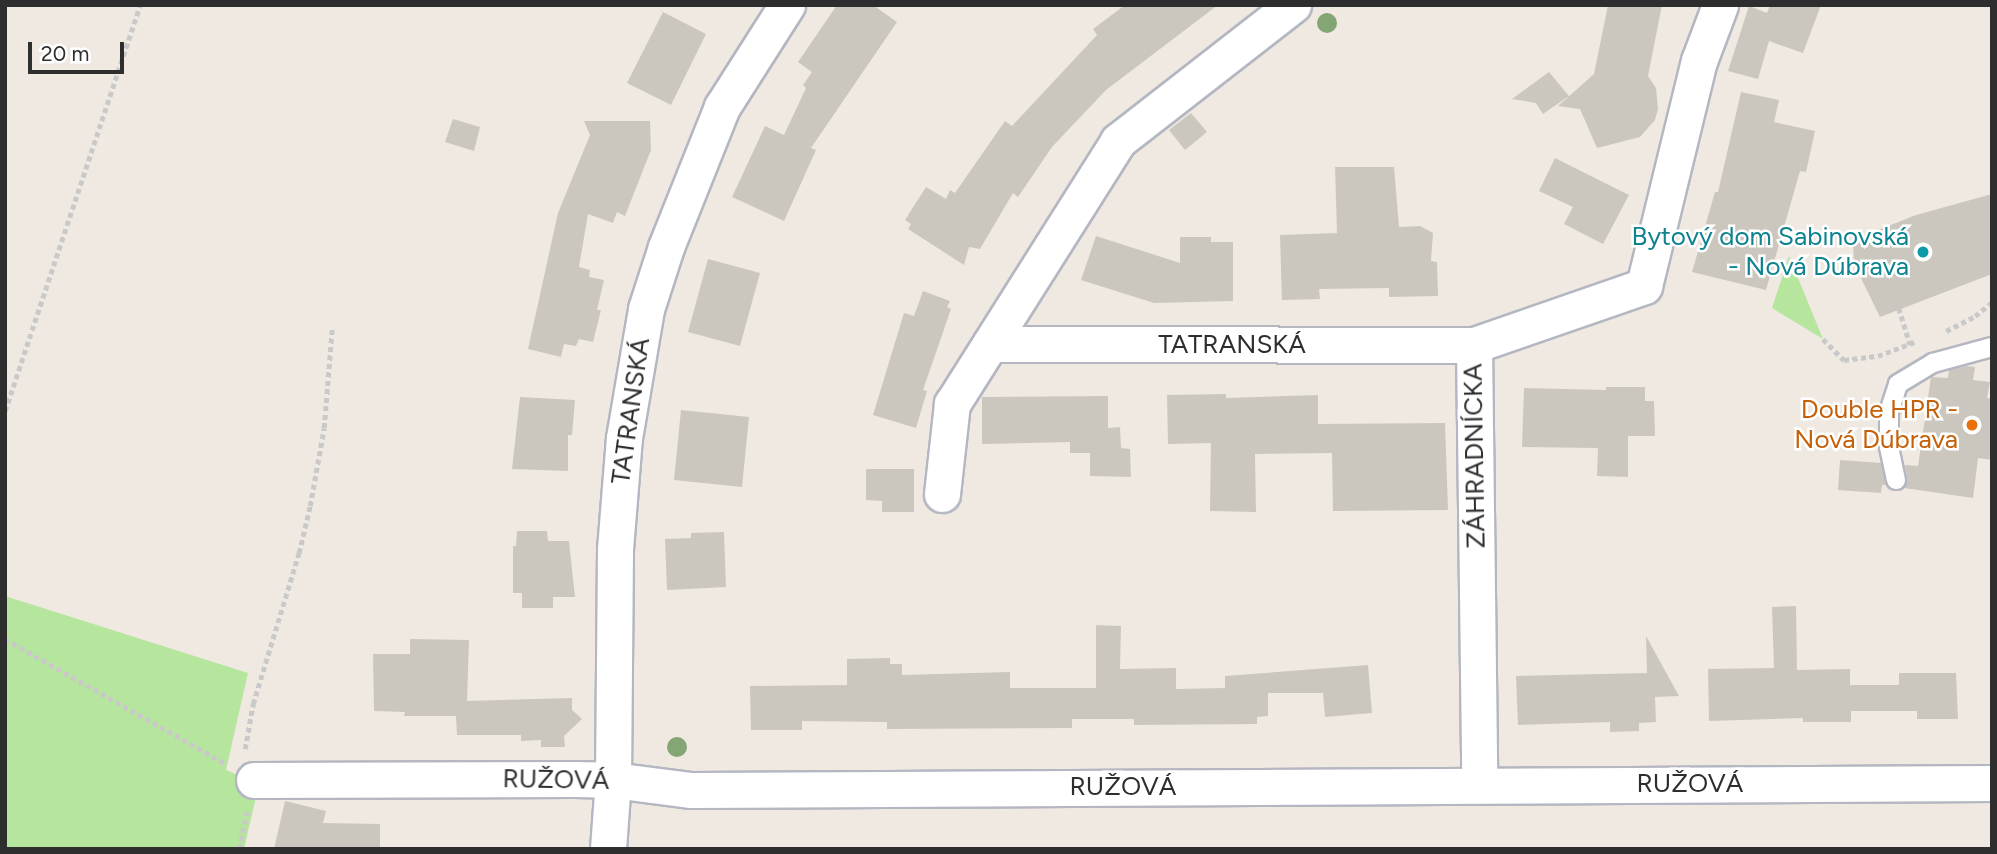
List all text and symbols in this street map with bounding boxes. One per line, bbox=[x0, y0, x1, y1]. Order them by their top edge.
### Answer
scale bar bbox=[32, 28, 128, 72]
text: 20 m bbox=[41, 41, 89, 66]
place label: Bytový dom Sabinovská - Nová Dúbrava bbox=[1632, 221, 1909, 282]
marker: Bytový dom Sabinovská - Nová Dúbrava bbox=[1915, 244, 1931, 260]
street label: TATRANSKÁ bbox=[1158, 329, 1306, 361]
street label: TATRANSKÁ bbox=[605, 336, 657, 486]
street label: ZÁHRADNÍCKA bbox=[1458, 363, 1492, 549]
place label: Double HPR - Nová Dúbrava bbox=[1794, 394, 1958, 456]
marker: Double HPR - Nová Dúbrava bbox=[1964, 417, 1980, 433]
street label: RUŽOVÁ bbox=[502, 763, 610, 797]
street label: RUŽOVÁ bbox=[1637, 768, 1743, 800]
street label: RUŽOVÁ bbox=[1070, 771, 1176, 803]

